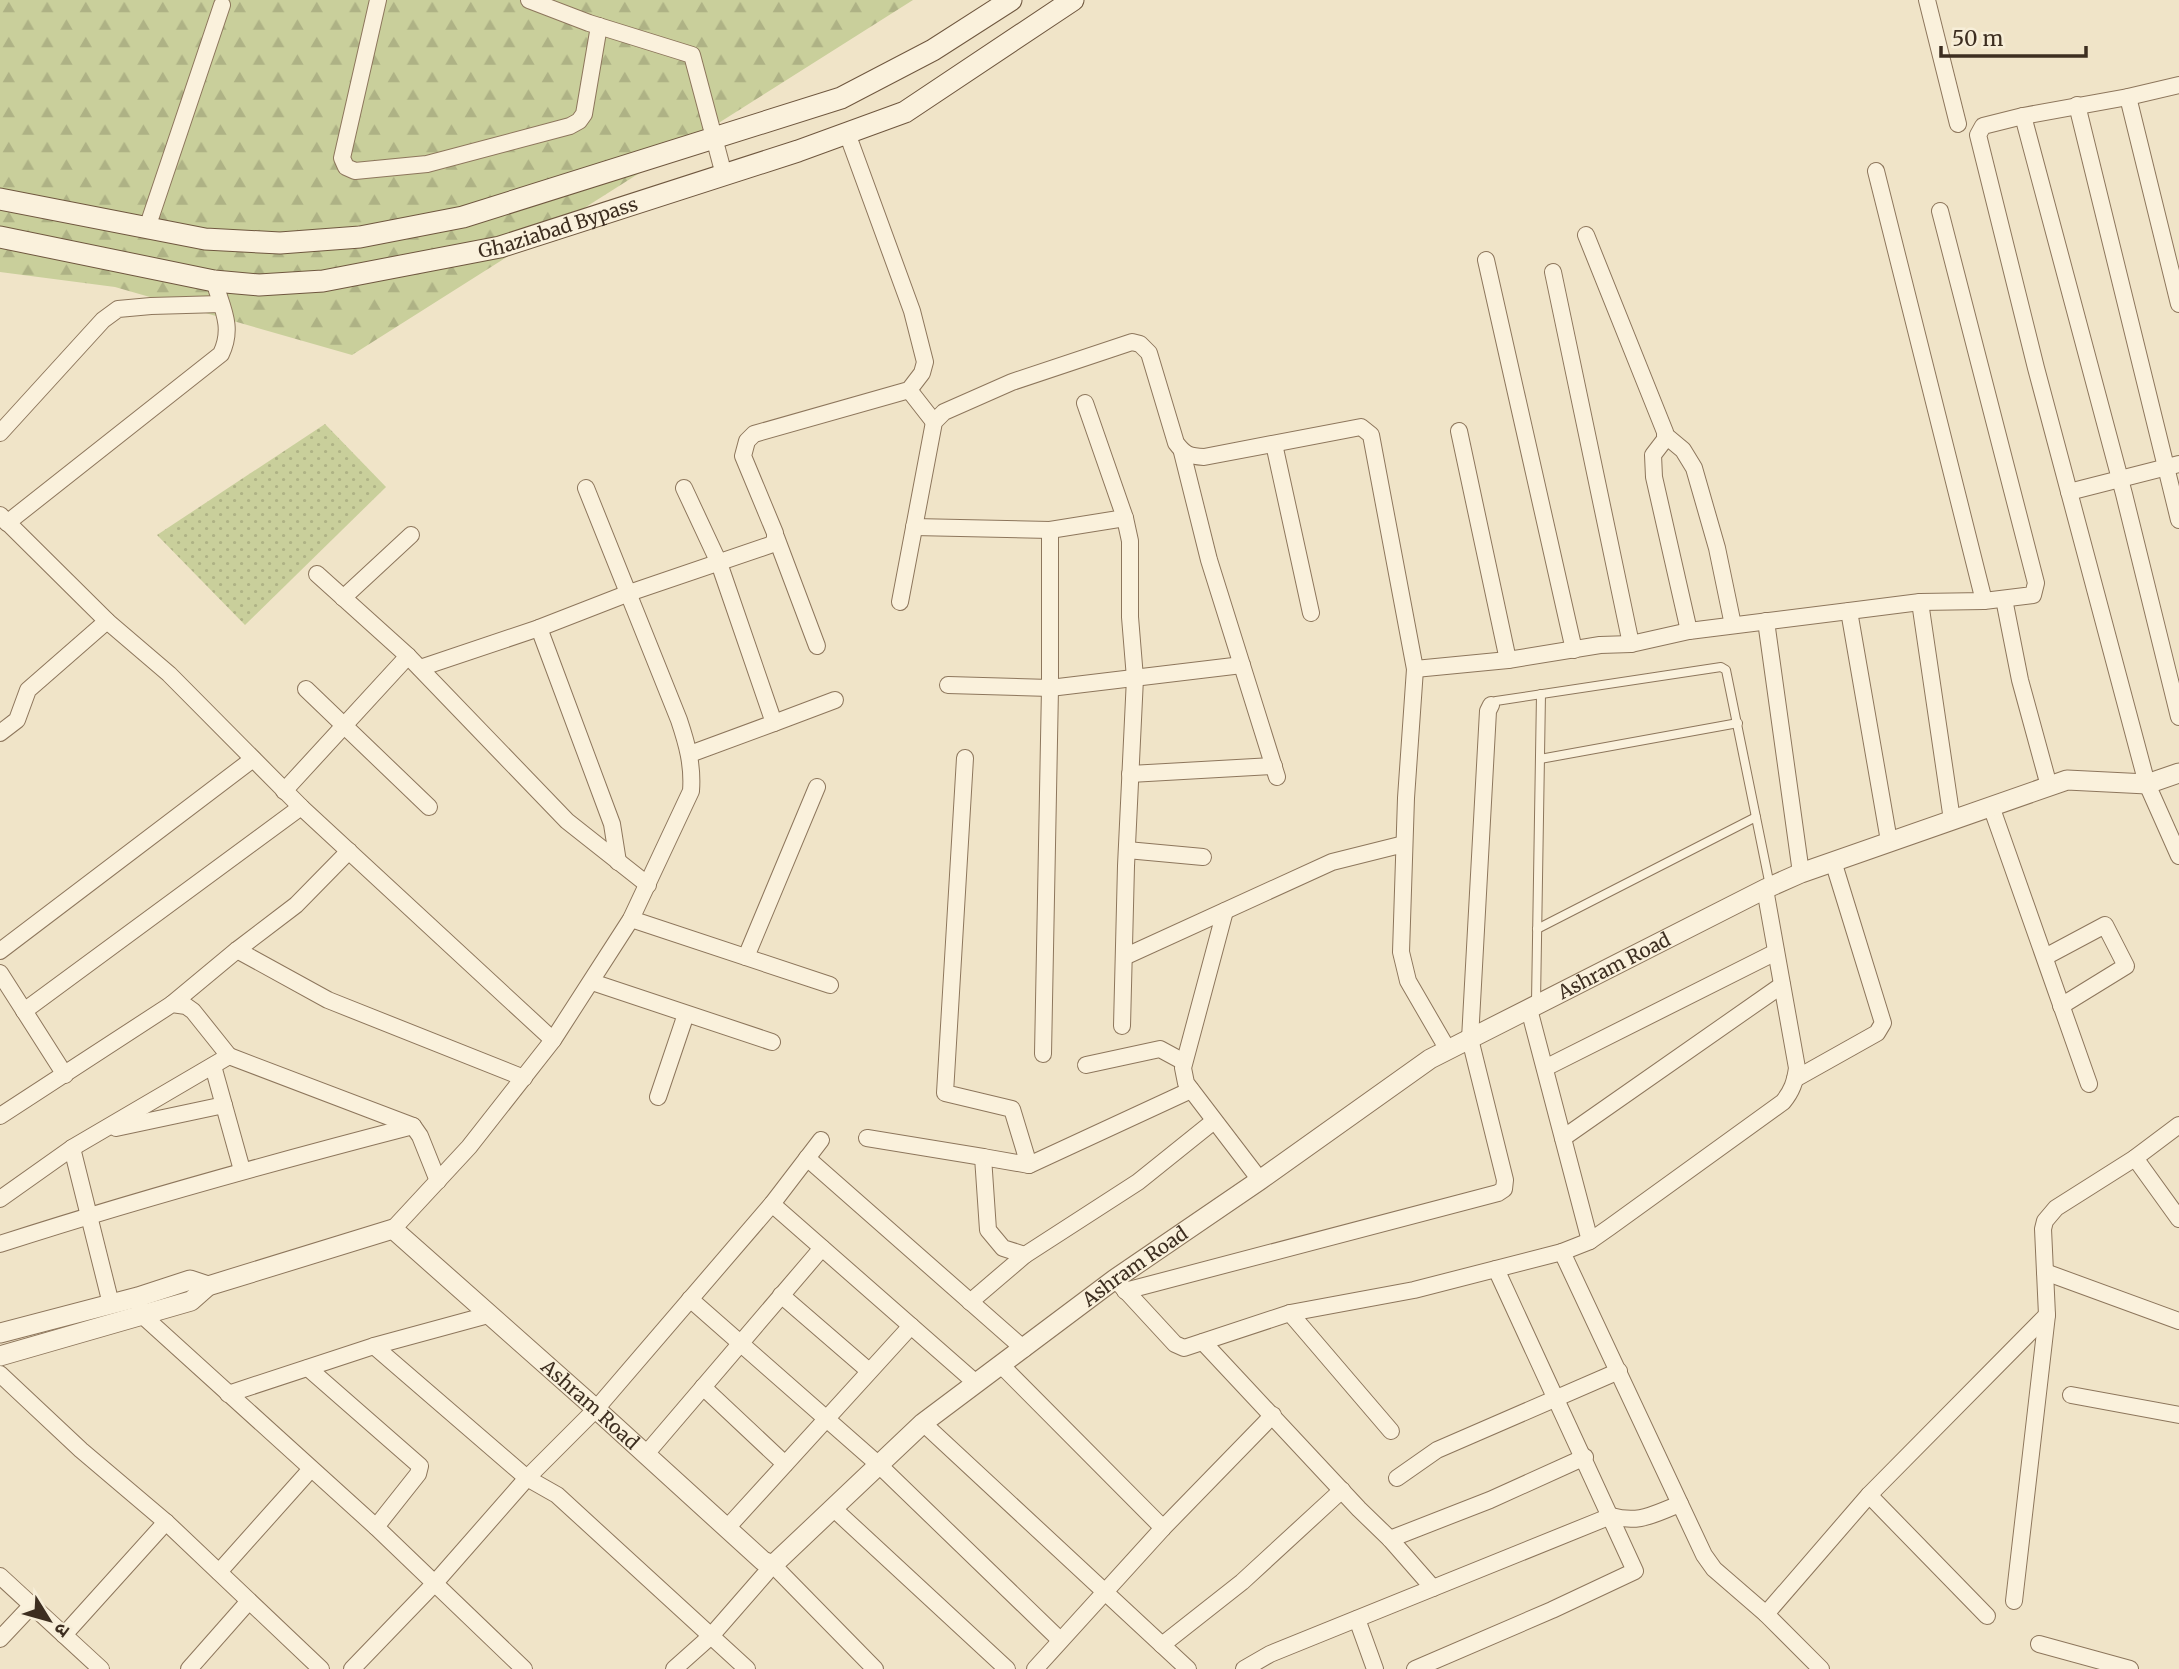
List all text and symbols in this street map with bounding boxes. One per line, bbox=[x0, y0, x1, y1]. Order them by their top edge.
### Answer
scale bar bbox=[1941, 14, 2086, 58]
text: 50 m bbox=[1952, 25, 2003, 52]
street label: Ghaziabad Bypass bbox=[476, 191, 641, 263]
street label: Ashram Road bbox=[1553, 927, 1674, 1005]
street label: Ashram Road bbox=[1077, 1221, 1192, 1312]
street label: Ashram Road bbox=[536, 1354, 644, 1454]
north arrow bbox=[14, 1585, 84, 1655]
text: उ bbox=[49, 1619, 76, 1643]

